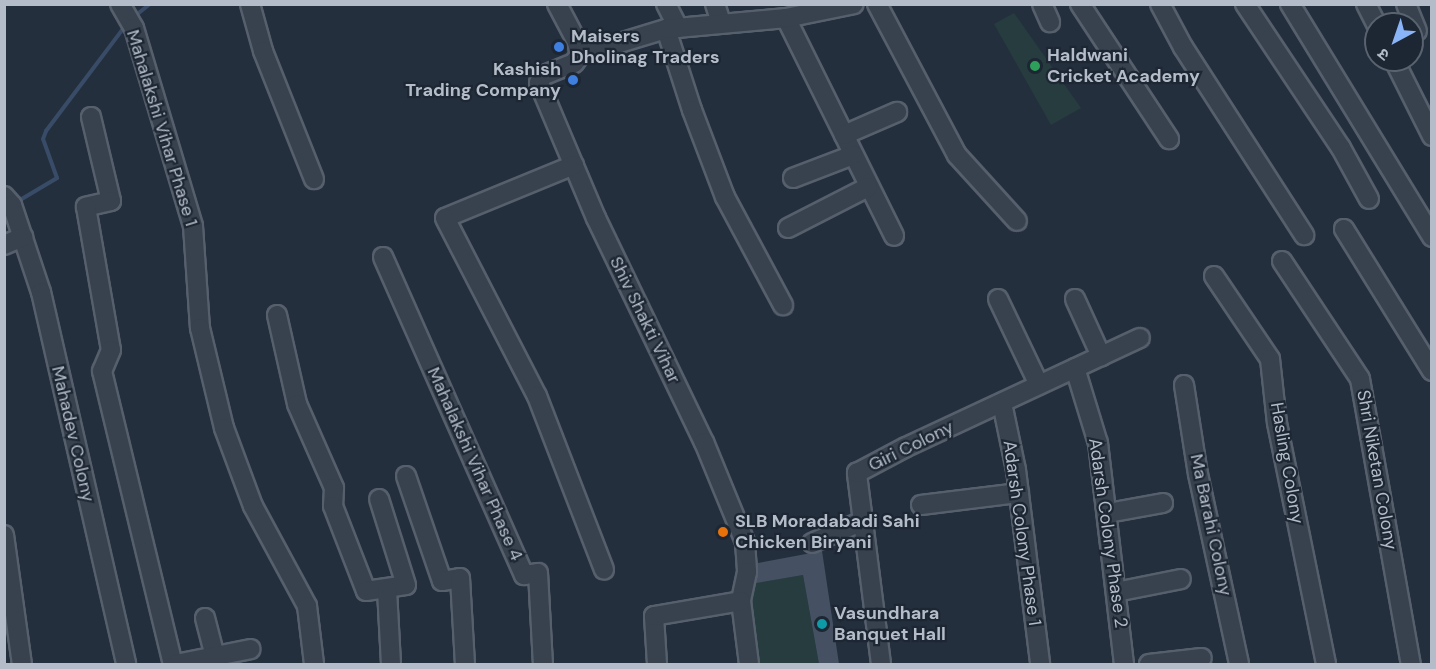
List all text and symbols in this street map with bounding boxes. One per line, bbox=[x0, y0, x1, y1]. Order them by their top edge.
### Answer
north arrow bbox=[1364, 12, 1424, 72]
place label: Maisers Dholinag Traders bbox=[571, 26, 720, 68]
street label: Mahalakshi Vihar Phase 1 bbox=[122, 27, 202, 229]
marker: Maisers Dholinag Traders bbox=[552, 40, 566, 54]
text: उ bbox=[1373, 44, 1394, 66]
place label: Haldwani Cricket Academy bbox=[1047, 45, 1200, 88]
place label: Kashish Trading Company bbox=[405, 59, 561, 101]
marker: Haldwani Cricket Academy bbox=[1028, 59, 1042, 73]
marker: Kashish Trading Company bbox=[566, 73, 580, 87]
street label: Shiv Shakti Vihar bbox=[605, 253, 685, 387]
street label: Mahadev Colony bbox=[47, 364, 99, 504]
street label: Mahalakshi Vihar Phase 4 bbox=[423, 364, 527, 564]
street label: Shri Niketan Colony bbox=[1352, 388, 1402, 552]
street label: Hasling Colony bbox=[1266, 401, 1308, 525]
street label: Giri Colony bbox=[865, 416, 957, 476]
street label: Adarsh Colony Phase 2 bbox=[1084, 437, 1132, 629]
street label: Adarsh Colony Phase 1 bbox=[998, 439, 1046, 627]
street label: Ma Barahi Colony bbox=[1185, 452, 1237, 598]
place label: SLB Moradabadi Sahi Chicken Biryani bbox=[735, 511, 920, 554]
marker: SLB Moradabadi Sahi Chicken Biryani bbox=[716, 525, 730, 539]
place label: Vasundhara Banquet Hall bbox=[834, 603, 946, 646]
marker: Vasundhara Banquet Hall bbox=[815, 617, 829, 631]

